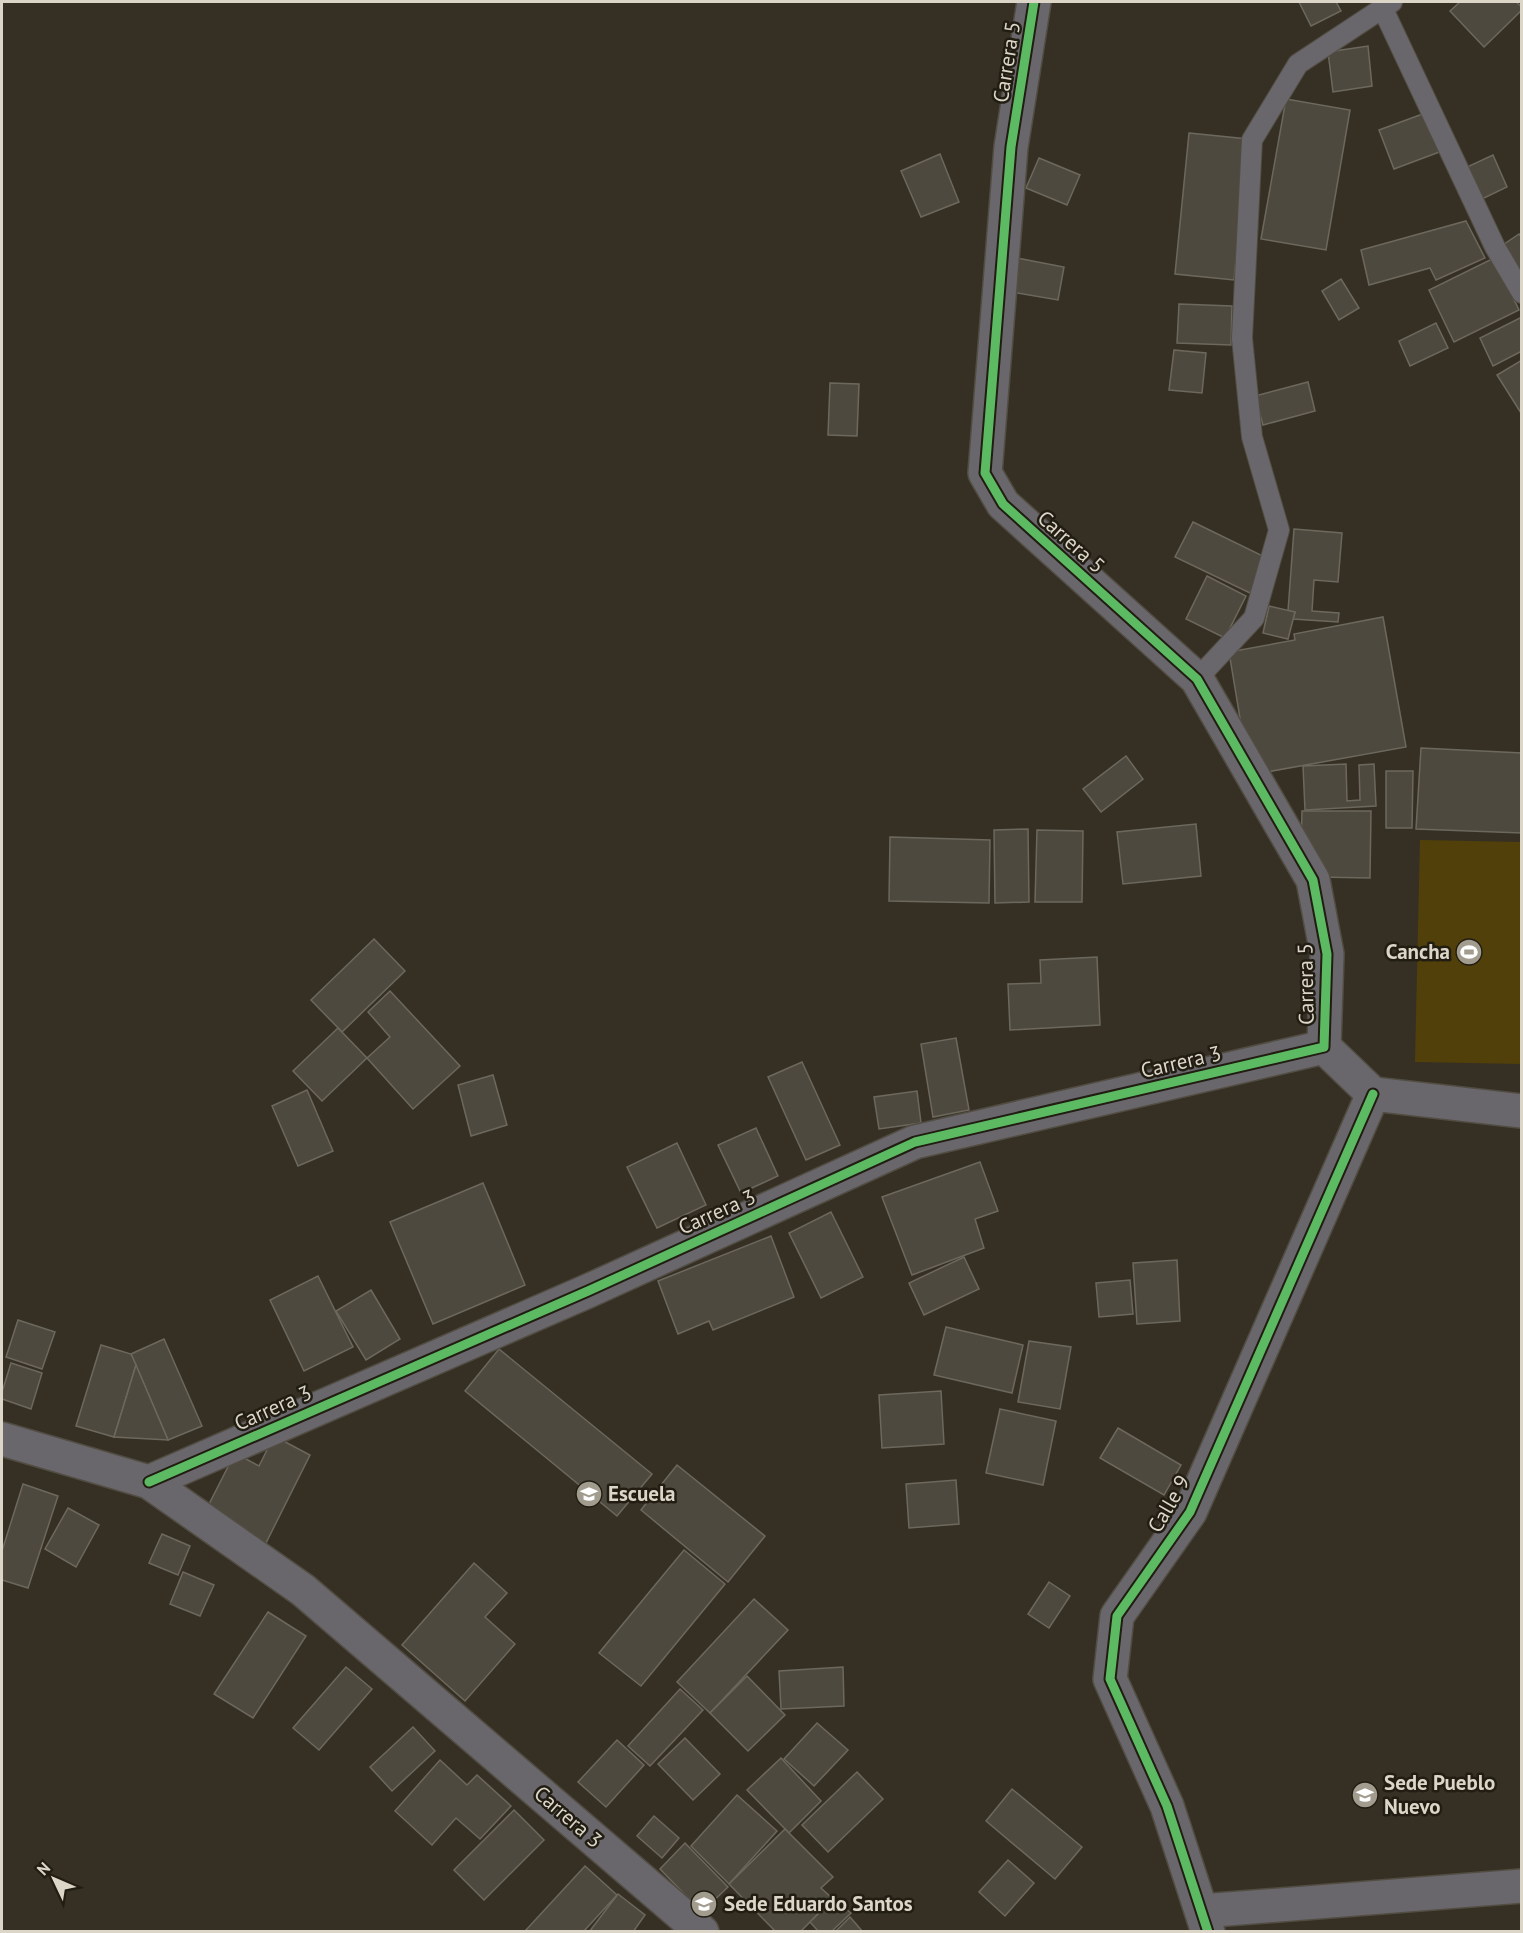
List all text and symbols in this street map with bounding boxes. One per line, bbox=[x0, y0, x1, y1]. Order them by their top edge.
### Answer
street label: Carrera 5 bbox=[987, 20, 1026, 104]
street label: Carrera 5 bbox=[1032, 504, 1111, 579]
sports icon: Cancha bbox=[1454, 937, 1484, 967]
place label: Cancha bbox=[1386, 938, 1450, 965]
street label: Carrera 5 bbox=[1291, 943, 1320, 1025]
street label: Carrera 3 bbox=[1138, 1039, 1224, 1084]
street label: Carrera 3 bbox=[674, 1183, 760, 1240]
street label: Carrera 3 bbox=[230, 1379, 316, 1436]
street label: Calle 9 bbox=[1141, 1470, 1196, 1537]
school or university icon: Escuela bbox=[574, 1479, 604, 1509]
place label: Escuela bbox=[608, 1480, 675, 1507]
place label: Sede Pueblo Nuevo bbox=[1384, 1769, 1495, 1820]
street label: Carrera 3 bbox=[529, 1780, 608, 1854]
school or university icon: Sede Pueblo Nuevo bbox=[1350, 1780, 1380, 1810]
north arrow bbox=[24, 1849, 84, 1909]
text: N bbox=[32, 1858, 54, 1879]
school or university icon: Sede Eduardo Santos bbox=[689, 1889, 719, 1919]
place label: Sede Eduardo Santos bbox=[724, 1890, 913, 1917]

